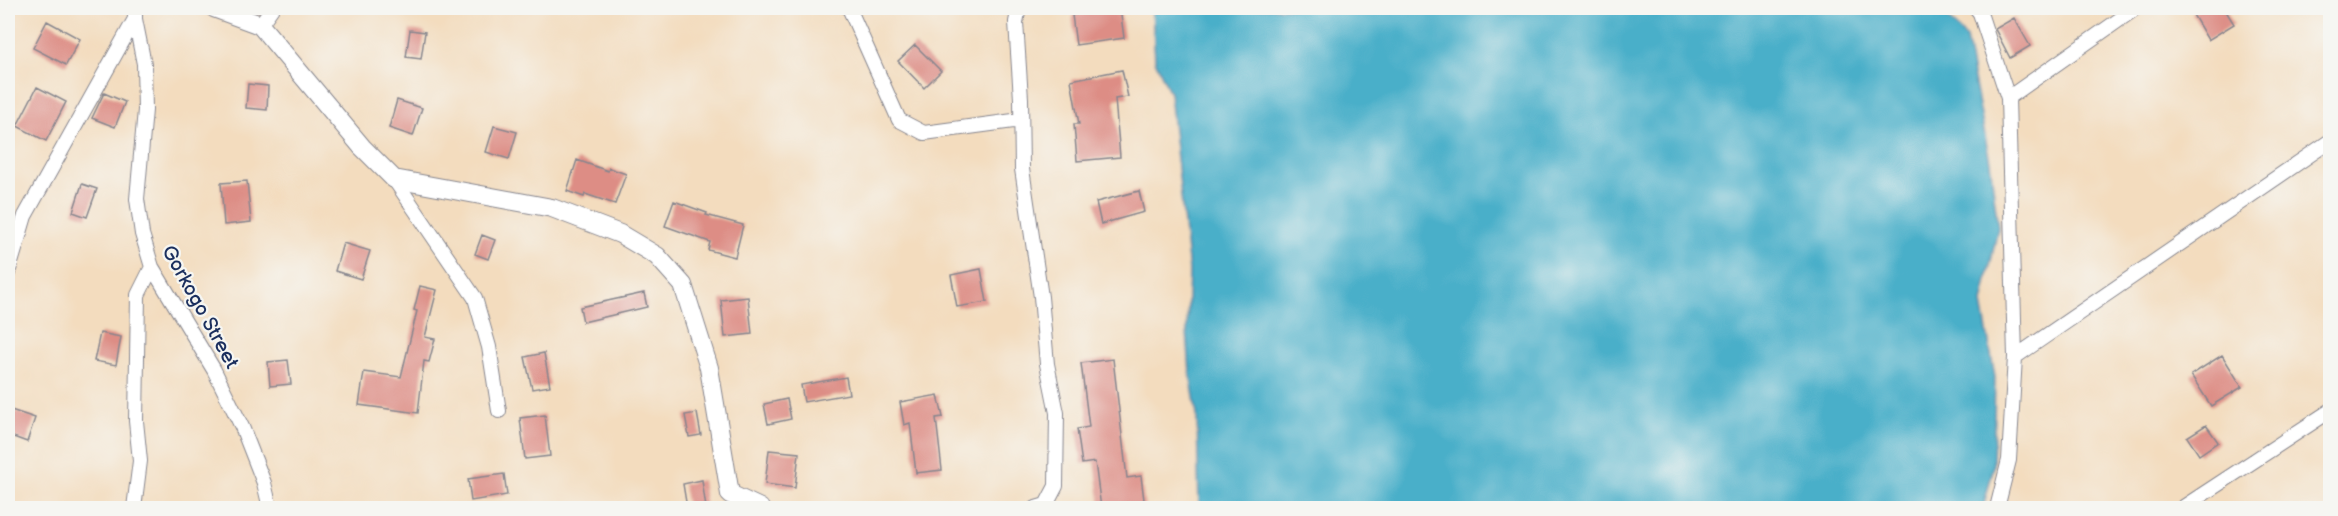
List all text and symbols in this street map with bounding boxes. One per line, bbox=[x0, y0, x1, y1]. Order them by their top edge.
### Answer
street label: Gorkogo Street bbox=[156, 241, 244, 373]

